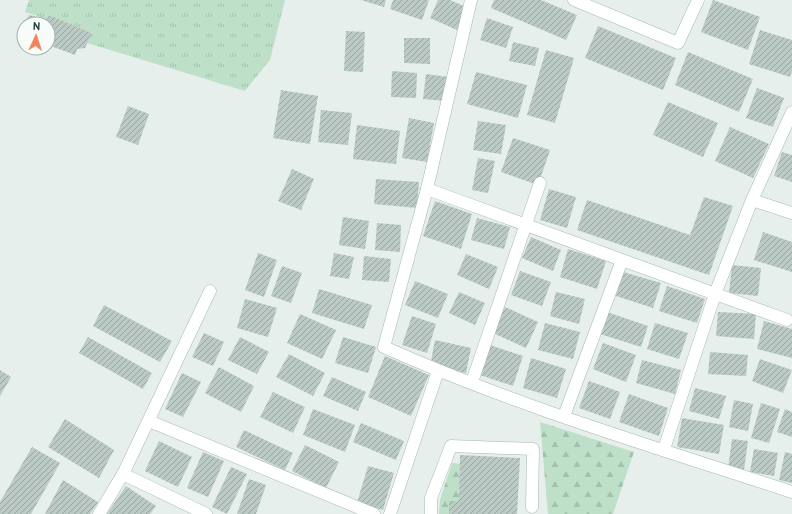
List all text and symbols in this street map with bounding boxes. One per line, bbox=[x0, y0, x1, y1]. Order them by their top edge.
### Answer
north arrow bbox=[16, 16, 56, 56]
text: N bbox=[33, 19, 41, 33]

